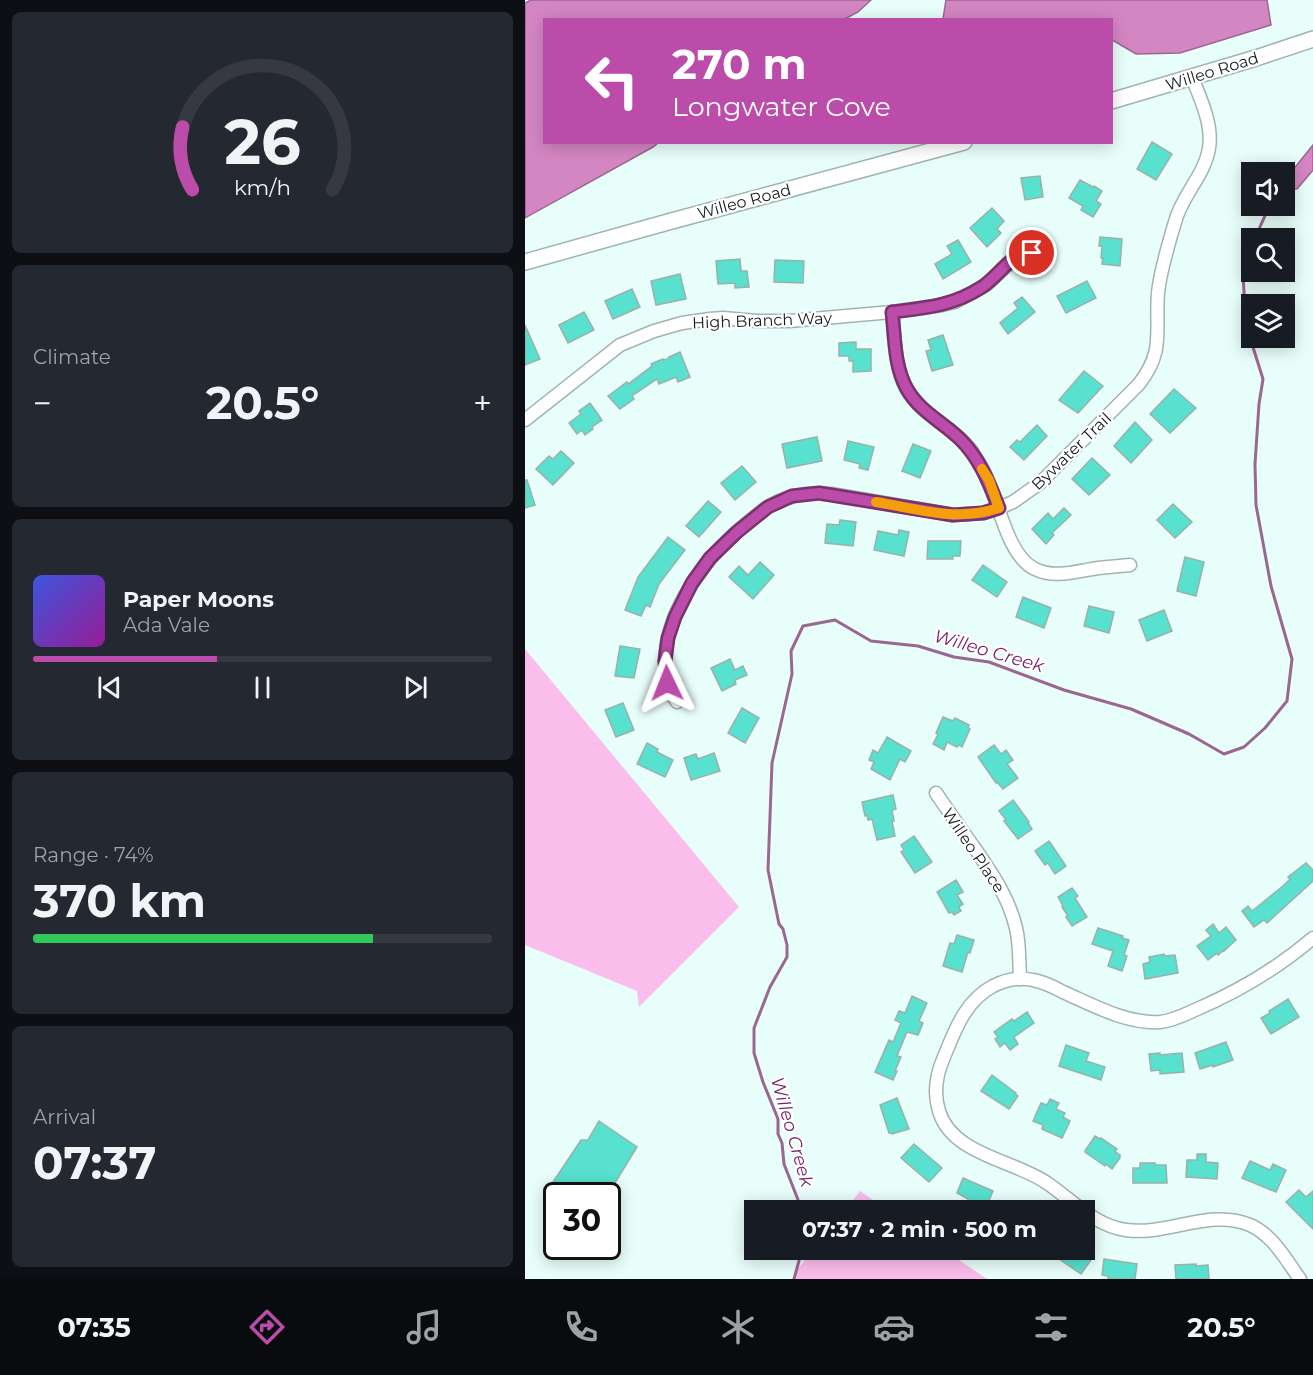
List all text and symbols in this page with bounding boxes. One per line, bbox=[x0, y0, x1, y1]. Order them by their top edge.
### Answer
text: 270 m bbox=[672, 38, 806, 90]
icon: left bbox=[573, 42, 651, 120]
street label: Willeo Road bbox=[1163, 48, 1261, 95]
text: Longwater Cove bbox=[672, 90, 891, 123]
text: 26 bbox=[224, 104, 301, 180]
map controls bbox=[1241, 162, 1295, 348]
button: sound bbox=[1241, 162, 1295, 216]
text: km/h bbox=[234, 174, 291, 200]
street label: Willeo Road bbox=[695, 180, 793, 223]
pin bbox=[1006, 227, 1057, 278]
button: search bbox=[1241, 228, 1295, 282]
icon: arrive bbox=[1015, 236, 1048, 269]
button: layers bbox=[1241, 294, 1295, 348]
street label: High Branch Way bbox=[692, 309, 833, 332]
text: Climate bbox=[33, 345, 111, 369]
text: 20.5° bbox=[206, 375, 319, 430]
text: − bbox=[33, 383, 52, 423]
text: + bbox=[473, 383, 492, 423]
street label: Bywater Trail bbox=[1028, 409, 1115, 494]
text: Paper Moons bbox=[123, 586, 274, 613]
text: Ada Vale bbox=[123, 613, 210, 637]
water label: Willeo Creek bbox=[932, 625, 1048, 678]
position arrow bbox=[635, 651, 699, 715]
icon: previous bbox=[93, 671, 126, 704]
icon: pause bbox=[246, 671, 279, 704]
icon: next bbox=[399, 671, 432, 704]
street label: Willeo Place bbox=[938, 804, 1009, 896]
text: Range · 74% bbox=[33, 843, 154, 867]
text: 370 km bbox=[33, 873, 206, 928]
water label: Willeo Creek bbox=[766, 1075, 819, 1191]
text: Arrival bbox=[33, 1105, 96, 1129]
text: 07:37 bbox=[33, 1135, 156, 1190]
speed limit sign: 30 bbox=[543, 1182, 621, 1260]
text: 07:37 · 2 min · 500 m bbox=[802, 1216, 1037, 1243]
icon: directions bbox=[246, 1306, 288, 1348]
icon: music bbox=[403, 1306, 445, 1348]
icon: phone bbox=[560, 1306, 602, 1348]
icon: climate bbox=[717, 1306, 759, 1348]
icon: car bbox=[873, 1306, 915, 1348]
icon: filters bbox=[1030, 1306, 1072, 1348]
text: 07:35 bbox=[57, 1311, 131, 1344]
text: 20.5° bbox=[1187, 1311, 1255, 1344]

